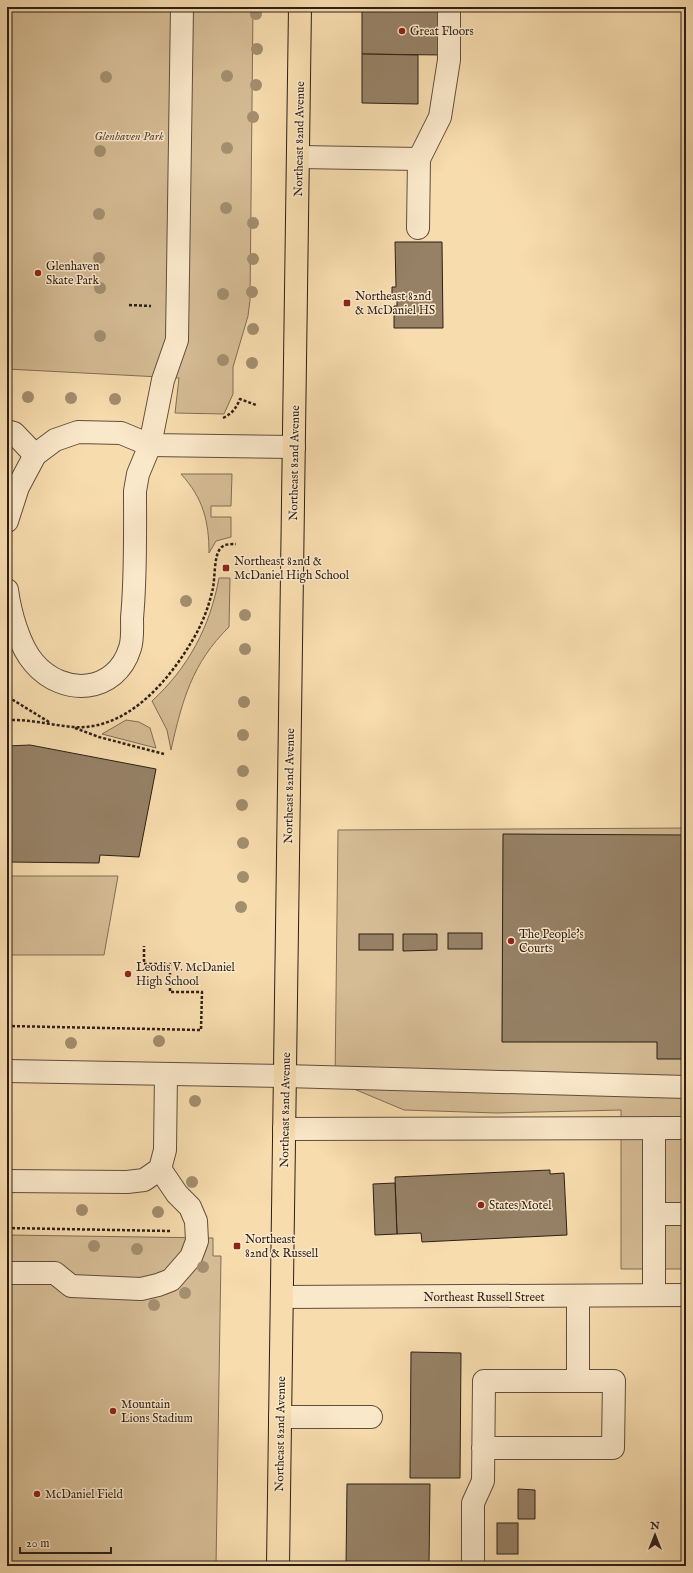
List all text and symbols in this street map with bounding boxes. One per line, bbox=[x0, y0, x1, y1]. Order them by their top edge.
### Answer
place label: Great Floors bbox=[410, 24, 474, 39]
marker: Great Floors bbox=[397, 26, 407, 36]
street label: Northeast 82nd Avenue bbox=[291, 81, 308, 197]
park label: Glenhaven Park bbox=[94, 129, 164, 144]
place label: Glenhaven Skate Park bbox=[46, 259, 100, 288]
marker: Glenhaven Skate Park bbox=[33, 268, 43, 278]
place label: Northeast 82nd & McDaniel HS bbox=[355, 289, 435, 318]
marker: Northeast 82nd & McDaniel HS bbox=[342, 298, 352, 308]
street label: Northeast 82nd Avenue bbox=[286, 405, 303, 521]
place label: Northeast 82nd & McDaniel High School bbox=[234, 554, 350, 583]
marker: Northeast 82nd & McDaniel High School bbox=[221, 563, 231, 573]
street label: Northeast 82nd Avenue bbox=[281, 728, 298, 844]
place label: The People's Courts bbox=[519, 927, 584, 956]
marker: The People's Courts bbox=[506, 936, 516, 946]
place label: Leodis V. McDaniel High School bbox=[136, 960, 236, 989]
marker: Leodis V. McDaniel High School bbox=[123, 969, 133, 979]
street label: Northeast 82nd Avenue bbox=[277, 1052, 294, 1168]
place label: States Motel bbox=[489, 1198, 552, 1213]
marker: States Motel bbox=[476, 1200, 486, 1210]
place label: Northeast 82nd & Russell bbox=[245, 1232, 319, 1261]
marker: Northeast 82nd & Russell bbox=[232, 1241, 242, 1251]
street label: Northeast Russell Street bbox=[423, 1290, 545, 1305]
street label: Northeast 82nd Avenue bbox=[272, 1376, 289, 1492]
place label: Mountain Lions Stadium bbox=[121, 1397, 193, 1426]
marker: Mountain Lions Stadium bbox=[108, 1406, 118, 1416]
place label: McDaniel Field bbox=[45, 1487, 124, 1502]
marker: McDaniel Field bbox=[32, 1489, 42, 1499]
north arrow bbox=[635, 1515, 675, 1555]
text: N bbox=[649, 1519, 660, 1533]
scale bar bbox=[20, 1529, 111, 1555]
text: 20 m bbox=[26, 1536, 49, 1551]

